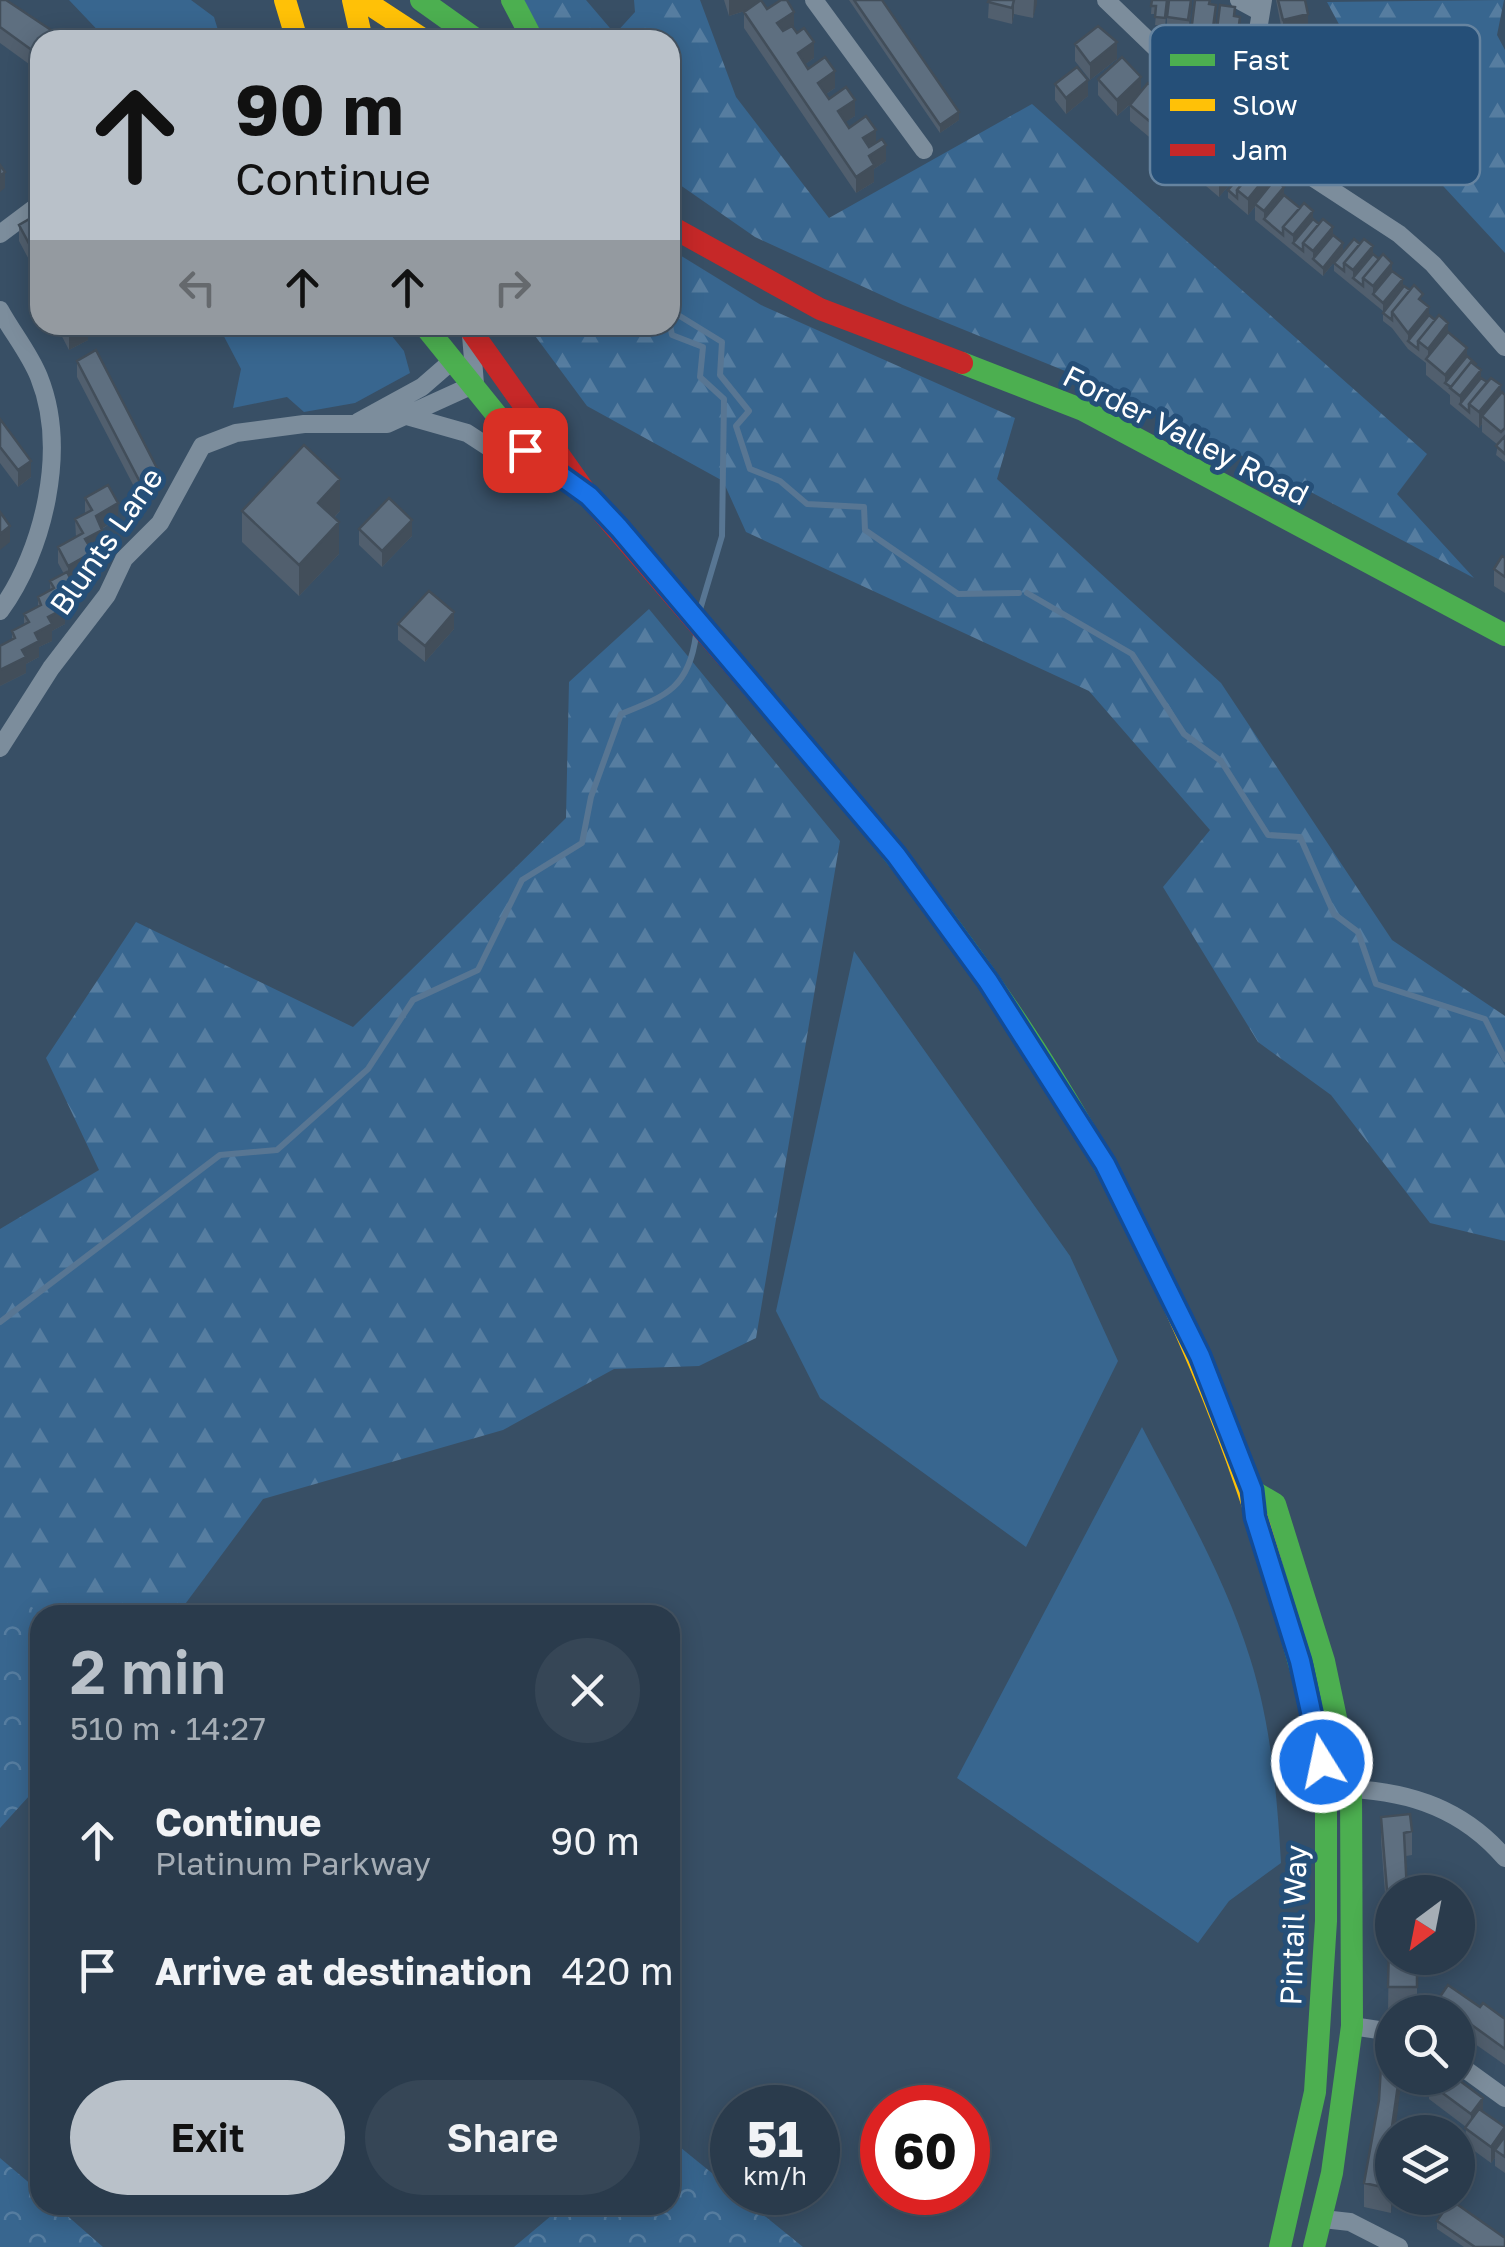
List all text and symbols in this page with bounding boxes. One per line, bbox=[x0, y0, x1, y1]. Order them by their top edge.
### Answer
legend bbox=[1150, 25, 1480, 185]
text: Fast bbox=[1232, 43, 1290, 76]
text: 90 m bbox=[235, 66, 404, 150]
icon: ahead bbox=[70, 70, 200, 200]
text: Slow bbox=[1232, 88, 1298, 121]
text: Jam bbox=[1232, 133, 1288, 166]
text: Continue bbox=[235, 151, 431, 205]
icon: left bbox=[170, 260, 225, 315]
icon: ahead bbox=[275, 260, 330, 315]
icon: ahead bbox=[380, 260, 435, 315]
icon: right bbox=[485, 260, 540, 315]
street label: Forder Valley Road bbox=[1057, 358, 1315, 512]
pin bbox=[483, 408, 568, 493]
icon: arrive bbox=[498, 423, 553, 478]
street label: Blunts Lane bbox=[42, 460, 170, 622]
text: 2 min bbox=[70, 1635, 226, 1707]
button: close bbox=[535, 1638, 640, 1743]
text: 510 m · 14:27 bbox=[70, 1709, 266, 1747]
position arrow bbox=[1270, 1710, 1374, 1814]
text: Continue bbox=[155, 1799, 321, 1844]
icon: ahead bbox=[70, 1813, 125, 1868]
text: 90 m bbox=[550, 1818, 640, 1863]
text: Platinum Parkway bbox=[155, 1844, 431, 1882]
street label: Pintail Way bbox=[1272, 1844, 1314, 2006]
north arrow bbox=[1375, 1875, 1475, 1975]
map controls bbox=[1375, 1875, 1475, 2215]
icon: arrive bbox=[70, 1943, 125, 1998]
text: Arrive at destination bbox=[155, 1948, 532, 1993]
text: 420 m bbox=[562, 1948, 674, 1993]
button: search bbox=[1375, 1995, 1475, 2095]
button: Exit bbox=[70, 2080, 345, 2195]
button: Share bbox=[365, 2080, 640, 2195]
speed limit sign: 60 bbox=[860, 2085, 990, 2215]
text: 51 bbox=[747, 2108, 803, 2168]
button: layers bbox=[1375, 2115, 1475, 2215]
text: km/h bbox=[743, 2160, 807, 2191]

